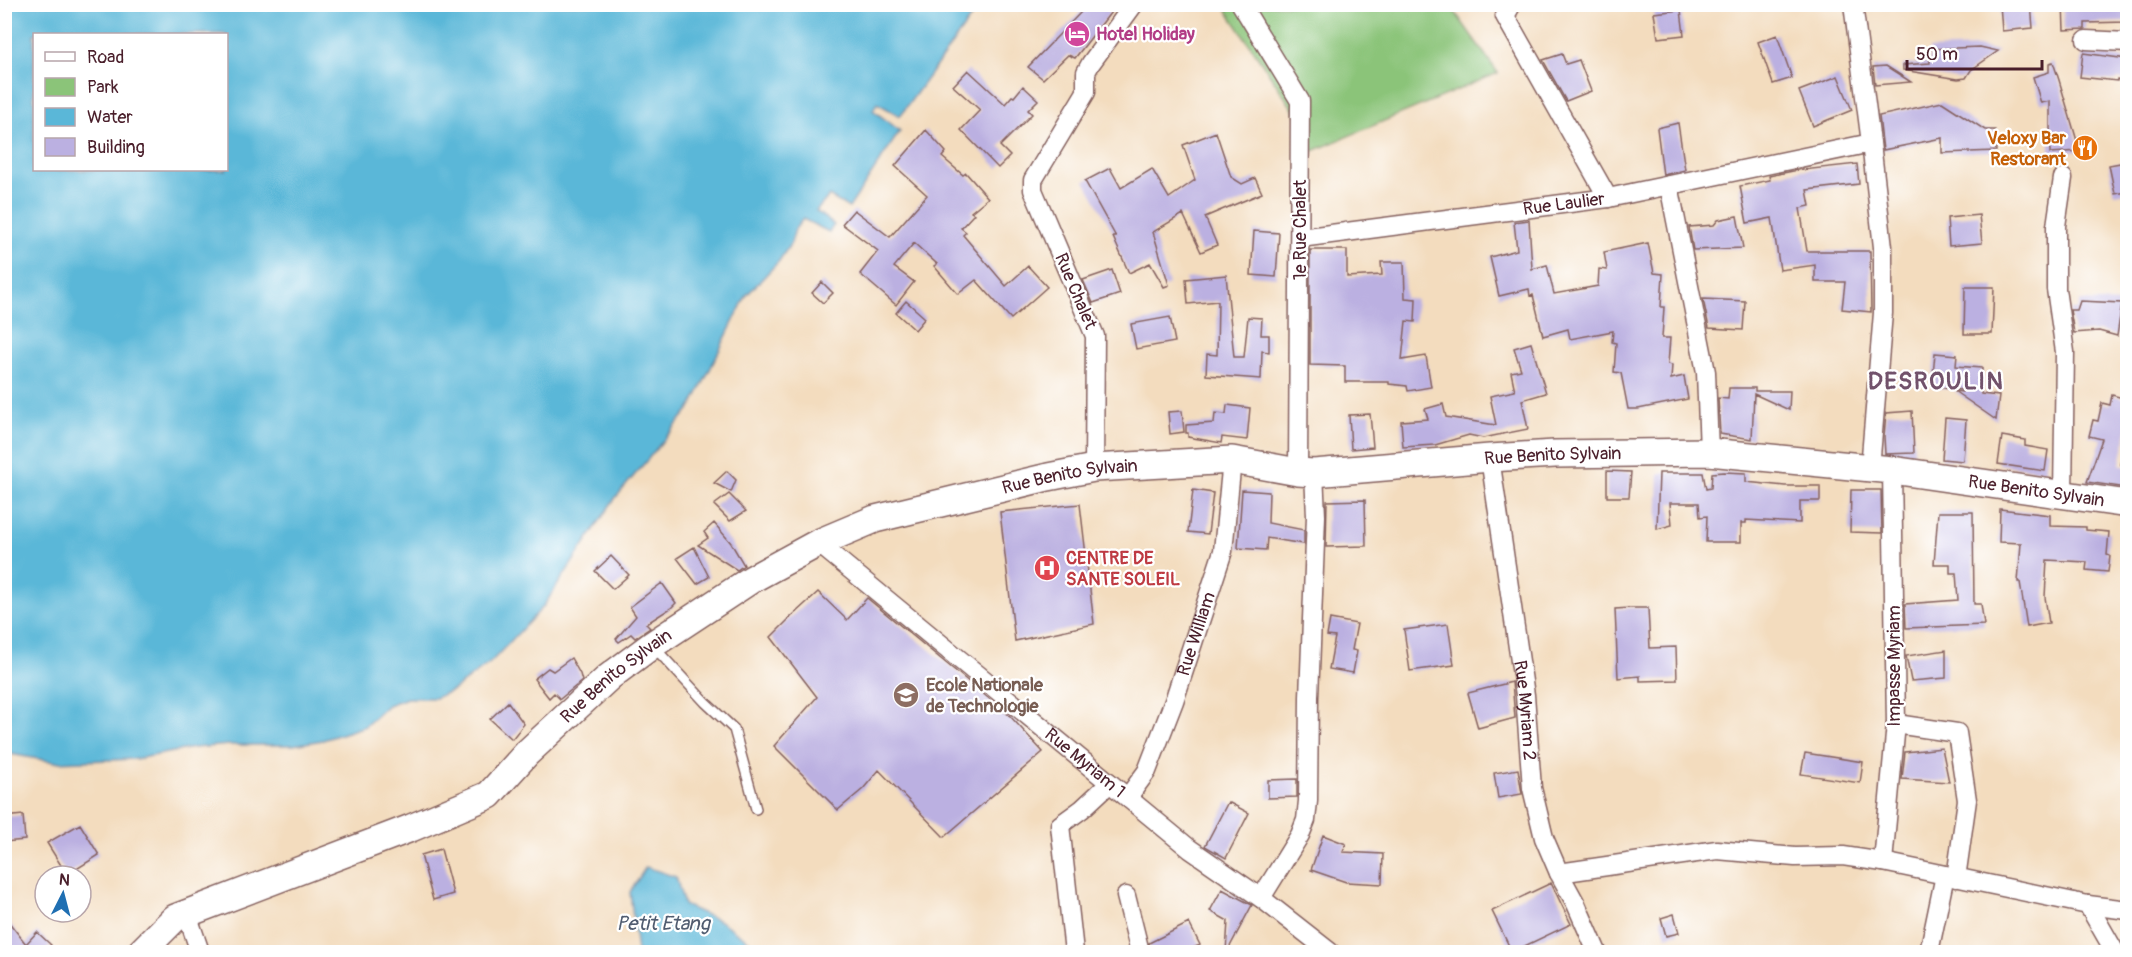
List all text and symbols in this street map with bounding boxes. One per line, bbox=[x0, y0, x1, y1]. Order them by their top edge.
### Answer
hotel icon: Hotel Holiday bbox=[1062, 19, 1092, 49]
place label: Hotel Holiday bbox=[1096, 23, 1195, 46]
legend bbox=[33, 33, 228, 171]
scale bar bbox=[1907, 33, 2042, 71]
text: 50 m bbox=[1916, 43, 1958, 66]
text: Road bbox=[87, 46, 124, 69]
text: Park bbox=[87, 76, 119, 99]
text: Water bbox=[87, 106, 133, 129]
place label: Veloxy Bar Restorant bbox=[1987, 127, 2067, 171]
restaurant icon: Veloxy Bar Restorant bbox=[2070, 133, 2100, 163]
text: Building bbox=[87, 136, 145, 159]
street label: 1e Rue Chalet bbox=[1289, 179, 1312, 280]
street label: Rue Laulier bbox=[1522, 187, 1607, 221]
street label: Rue Chalet bbox=[1049, 250, 1102, 333]
district label: DESROULIN bbox=[1868, 367, 2004, 396]
street label: Rue Benito Sylvain bbox=[1483, 442, 1622, 470]
street label: Rue Benito Sylvain bbox=[1000, 454, 1138, 500]
street label: Rue Benito Sylvain bbox=[1967, 470, 2106, 512]
place label: CENTRE DE SANTE SOLEIL bbox=[1066, 547, 1180, 591]
hospital icon: CENTRE DE SANTE SOLEIL bbox=[1032, 553, 1062, 583]
street label: Rue William bbox=[1172, 589, 1221, 679]
street label: Impasse Myriam bbox=[1883, 605, 1906, 727]
street label: Rue Benito Sylvain bbox=[556, 624, 676, 728]
street label: Rue Myriam 2 bbox=[1508, 659, 1541, 762]
place label: Ecole Nationale de Technologie bbox=[926, 674, 1044, 718]
school or university icon: Ecole Nationale de Technologie bbox=[891, 680, 921, 710]
street label: Rue Myriam 1 bbox=[1040, 723, 1130, 803]
north arrow bbox=[33, 864, 93, 924]
text: N bbox=[58, 870, 71, 891]
water label: Petit Etang bbox=[616, 911, 712, 936]

